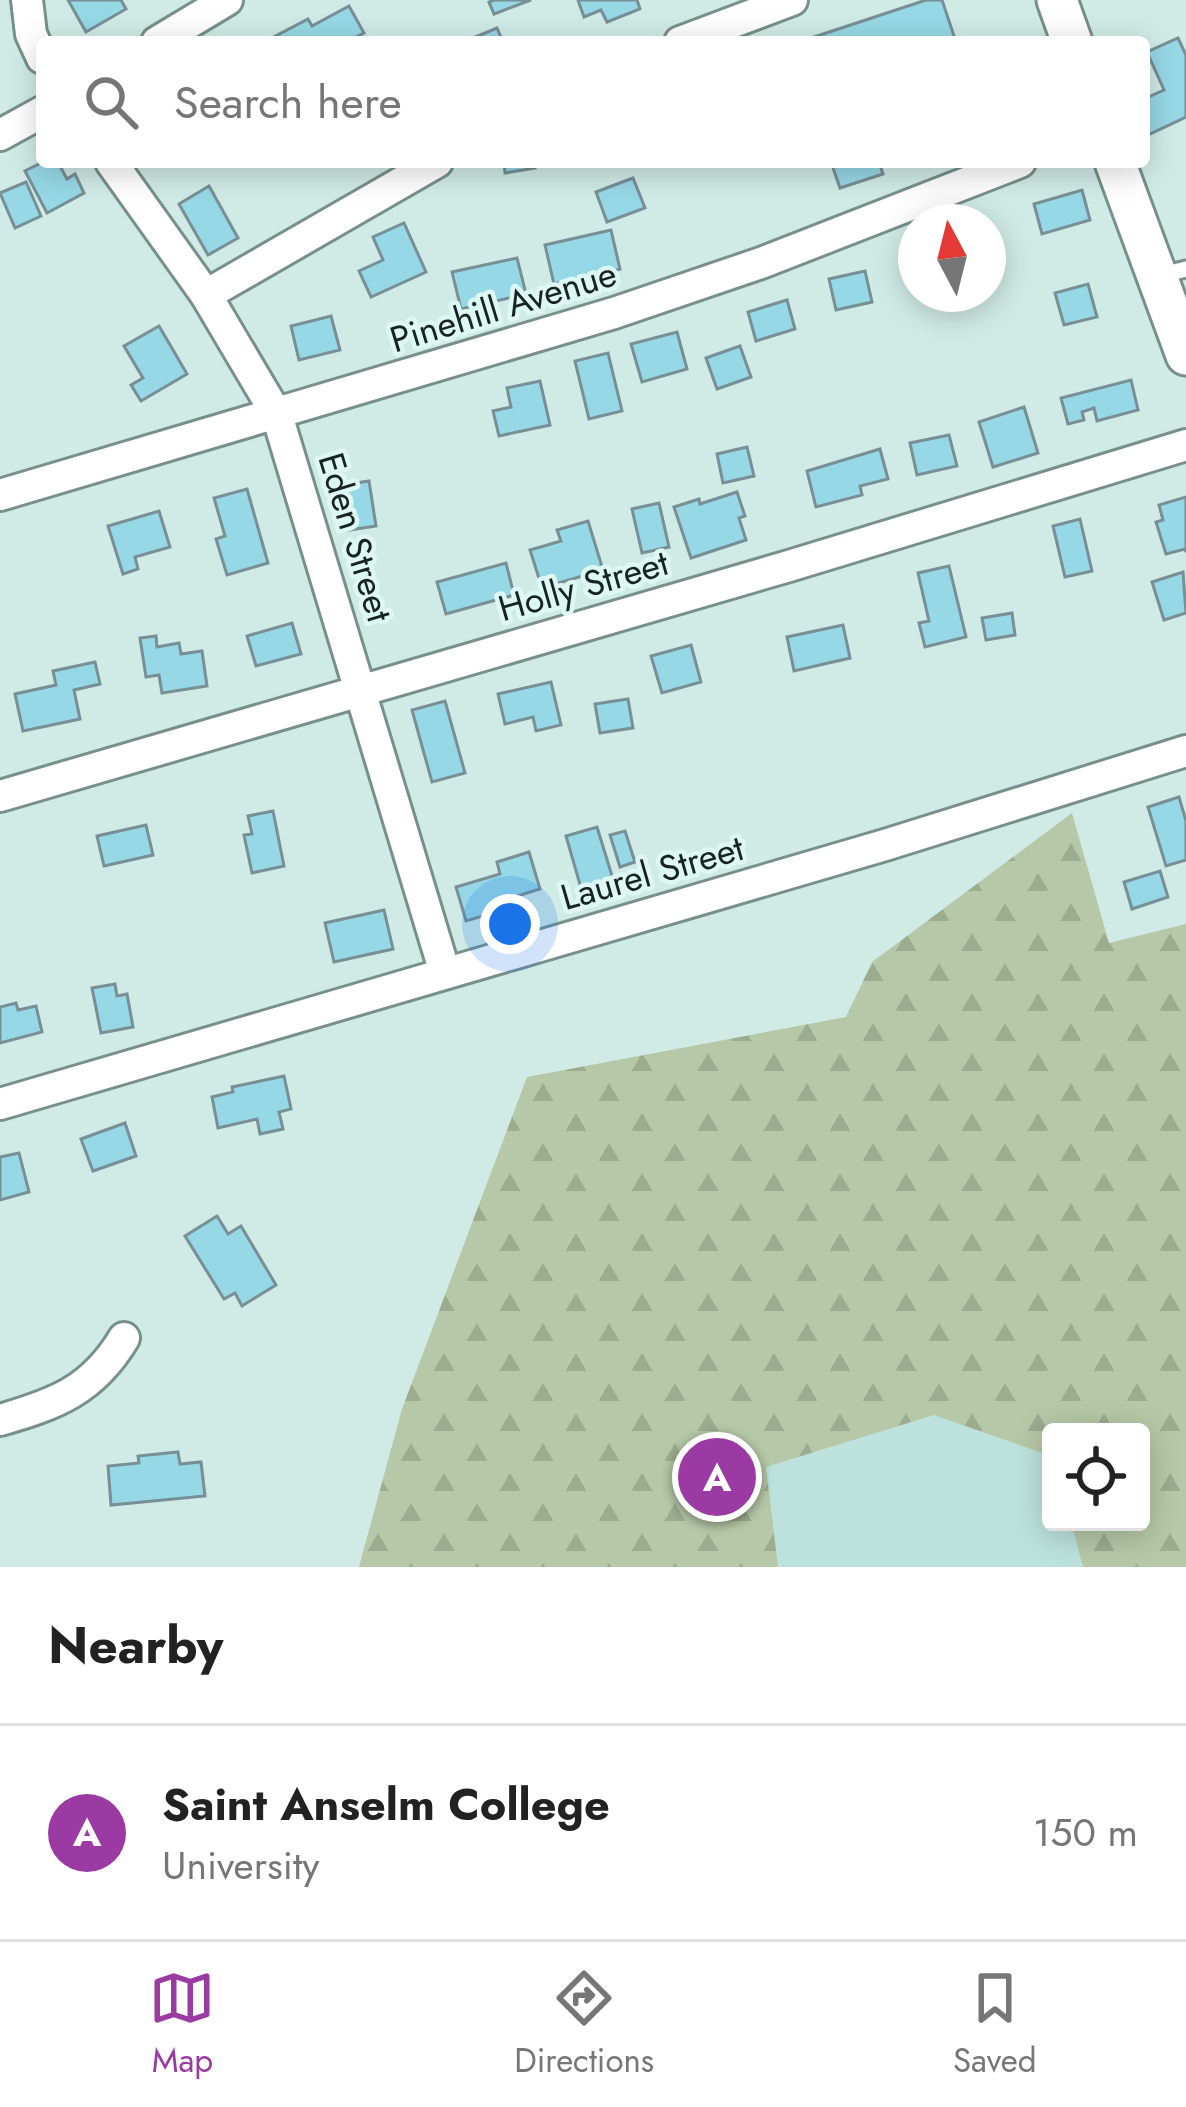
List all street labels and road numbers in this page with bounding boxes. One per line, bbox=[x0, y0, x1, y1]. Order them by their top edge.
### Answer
street label: Pinehill Avenue bbox=[383, 247, 623, 365]
street label: Eden Street bbox=[306, 446, 406, 628]
street label: Holly Street bbox=[492, 536, 674, 634]
street label: Laurel Street bbox=[555, 821, 750, 923]

